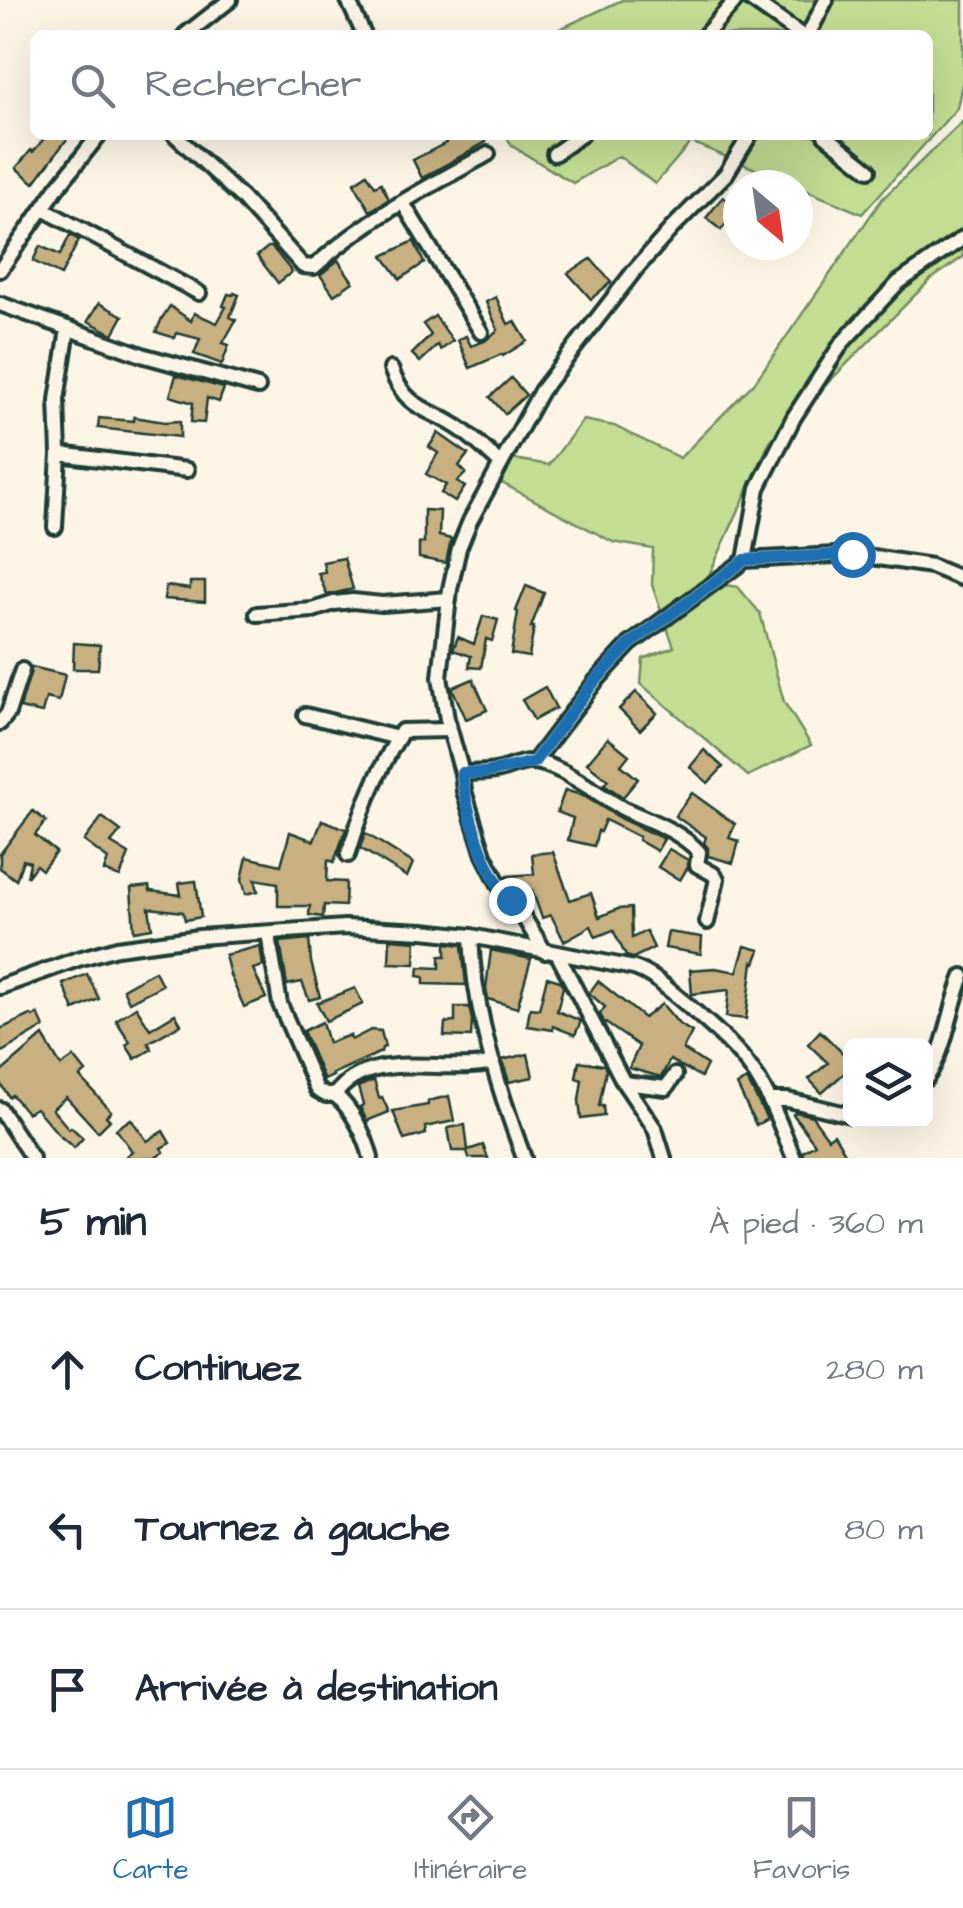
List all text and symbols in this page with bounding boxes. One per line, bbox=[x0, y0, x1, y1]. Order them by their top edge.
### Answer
search box bbox=[30, 30, 933, 140]
icon: search bbox=[65, 58, 120, 113]
text: Rechercher bbox=[145, 59, 361, 111]
north arrow bbox=[723, 170, 813, 260]
route start bbox=[830, 532, 876, 578]
route end bbox=[489, 878, 535, 924]
map controls bbox=[843, 1038, 933, 1128]
button: layers bbox=[843, 1038, 933, 1128]
text: 5 min bbox=[40, 1194, 147, 1252]
text: À pied · 360 m bbox=[709, 1201, 923, 1246]
icon: ahead bbox=[40, 1342, 95, 1397]
text: Continuez bbox=[135, 1343, 301, 1395]
text: 280 m bbox=[826, 1347, 923, 1392]
icon: left bbox=[40, 1502, 95, 1557]
text: Tournez à gauche bbox=[135, 1503, 450, 1555]
text: 80 m bbox=[844, 1507, 923, 1552]
icon: arrive bbox=[40, 1662, 95, 1717]
text: Arrivée à destination bbox=[135, 1663, 498, 1715]
tab: Carte bbox=[113, 1790, 189, 1889]
tab: Itinéraire bbox=[414, 1790, 527, 1889]
tab: Favoris bbox=[753, 1790, 850, 1889]

